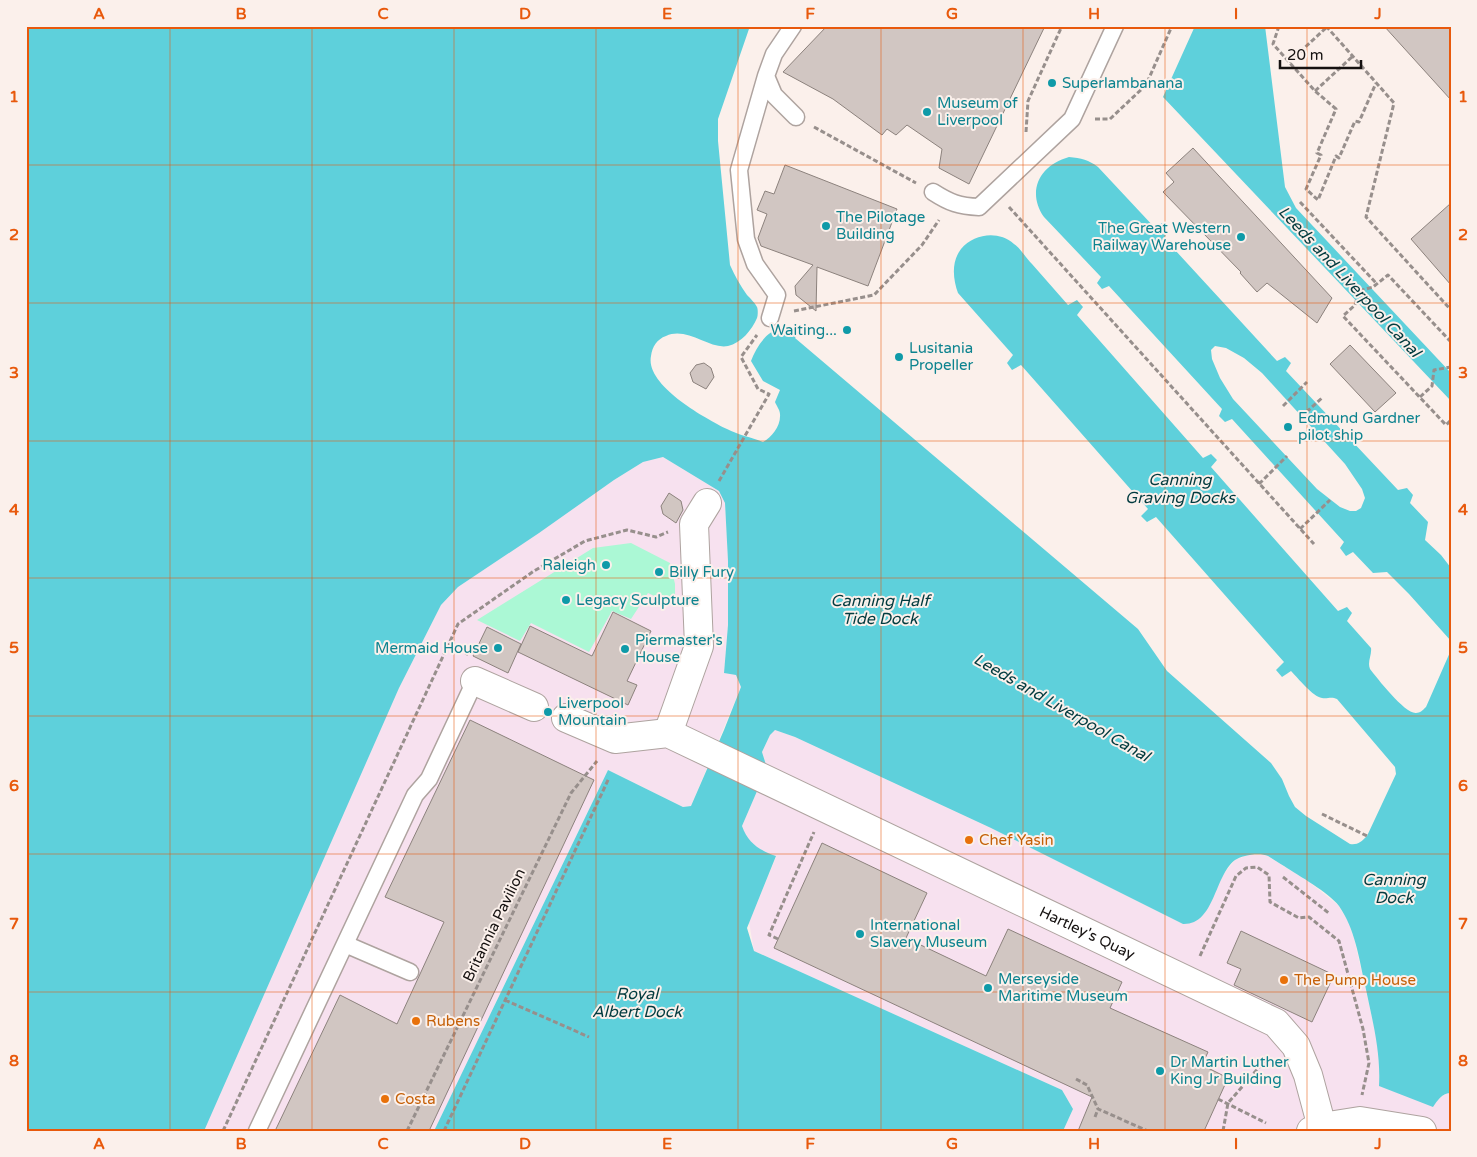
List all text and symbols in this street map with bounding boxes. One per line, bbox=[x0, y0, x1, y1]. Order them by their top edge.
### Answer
text: A bbox=[93, 4, 105, 24]
text: B bbox=[235, 4, 247, 24]
text: C bbox=[377, 4, 389, 24]
text: D bbox=[519, 4, 531, 24]
text: E bbox=[662, 4, 672, 24]
text: F bbox=[805, 4, 815, 24]
text: G bbox=[946, 4, 958, 24]
text: H bbox=[1088, 4, 1100, 24]
text: I bbox=[1234, 4, 1238, 24]
text: J bbox=[1373, 4, 1382, 24]
scale bar bbox=[1280, 38, 1361, 70]
text: 20 m bbox=[1287, 46, 1324, 64]
place label: Superlambanana bbox=[1062, 74, 1183, 92]
marker: Superlambanana bbox=[1046, 77, 1058, 89]
text: 1 bbox=[9, 87, 19, 107]
text: 1 bbox=[1458, 87, 1468, 107]
place label: Museum of Liverpool bbox=[937, 94, 1018, 129]
marker: Museum of Liverpool bbox=[921, 106, 933, 118]
water label: Leeds and Liverpool Canal bbox=[1274, 202, 1426, 363]
place label: The Pilotage Building bbox=[836, 208, 925, 243]
place label: The Great Western Railway Warehouse bbox=[1092, 219, 1231, 254]
marker: The Pilotage Building bbox=[820, 220, 832, 232]
text: 2 bbox=[9, 225, 19, 245]
text: 2 bbox=[1458, 225, 1468, 245]
marker: The Great Western Railway Warehouse bbox=[1235, 231, 1247, 243]
place label: Waiting... bbox=[771, 321, 837, 339]
marker: Waiting... bbox=[841, 324, 853, 336]
place label: Lusitania Propeller bbox=[909, 339, 974, 374]
marker: Lusitania Propeller bbox=[893, 351, 905, 363]
text: 3 bbox=[9, 363, 19, 383]
text: 3 bbox=[1458, 363, 1468, 383]
place label: Edmund Gardner pilot ship bbox=[1298, 409, 1421, 444]
marker: Edmund Gardner pilot ship bbox=[1282, 421, 1294, 433]
water label: Canning Graving Docks bbox=[1125, 470, 1236, 508]
text: 4 bbox=[9, 500, 19, 520]
text: 4 bbox=[1458, 500, 1468, 520]
place label: Raleigh bbox=[542, 556, 596, 574]
marker: Raleigh bbox=[600, 559, 612, 571]
place label: Billy Fury bbox=[669, 563, 734, 581]
marker: Billy Fury bbox=[653, 566, 665, 578]
place label: Legacy Sculpture bbox=[576, 591, 699, 609]
water label: Canning Half Tide Dock bbox=[831, 591, 932, 629]
marker: Legacy Sculpture bbox=[560, 594, 572, 606]
place label: Piermaster's House bbox=[635, 631, 723, 666]
text: 5 bbox=[9, 638, 19, 658]
text: 5 bbox=[1458, 638, 1468, 658]
place label: Mermaid House bbox=[375, 639, 488, 657]
marker: Mermaid House bbox=[492, 642, 504, 654]
marker: Piermaster's House bbox=[619, 643, 631, 655]
water label: Leeds and Liverpool Canal bbox=[970, 649, 1155, 767]
place label: Liverpool Mountain bbox=[558, 694, 627, 729]
marker: Liverpool Mountain bbox=[542, 706, 554, 718]
text: 6 bbox=[9, 776, 19, 796]
text: 6 bbox=[1458, 776, 1468, 796]
place label: Chef Yasin bbox=[979, 831, 1054, 849]
marker: Chef Yasin bbox=[963, 834, 975, 846]
street label: Britannia Pavilion bbox=[459, 865, 529, 985]
water label: Canning Dock bbox=[1362, 870, 1427, 908]
street label: Hartley's Quay bbox=[1037, 903, 1138, 963]
text: 7 bbox=[9, 914, 19, 934]
text: 7 bbox=[1458, 914, 1468, 934]
place label: International Slavery Museum bbox=[870, 916, 987, 951]
marker: International Slavery Museum bbox=[854, 928, 866, 940]
place label: Merseyside Maritime Museum bbox=[998, 970, 1128, 1005]
place label: The Pump House bbox=[1294, 971, 1416, 989]
marker: The Pump House bbox=[1278, 974, 1290, 986]
marker: Merseyside Maritime Museum bbox=[982, 982, 994, 994]
water label: Royal Albert Dock bbox=[592, 984, 683, 1022]
place label: Rubens bbox=[426, 1012, 480, 1030]
marker: Rubens bbox=[410, 1015, 422, 1027]
text: 8 bbox=[9, 1051, 19, 1071]
text: 8 bbox=[1458, 1051, 1468, 1071]
place label: Dr Martin Luther King Jr Building bbox=[1170, 1053, 1289, 1088]
marker: Dr Martin Luther King Jr Building bbox=[1154, 1065, 1166, 1077]
place label: Costa bbox=[395, 1090, 436, 1108]
marker: Costa bbox=[379, 1093, 391, 1105]
text: A bbox=[93, 1134, 105, 1154]
text: B bbox=[235, 1134, 247, 1154]
text: C bbox=[377, 1134, 389, 1154]
text: D bbox=[519, 1134, 531, 1154]
text: E bbox=[662, 1134, 672, 1154]
text: F bbox=[805, 1134, 815, 1154]
text: G bbox=[946, 1134, 958, 1154]
text: H bbox=[1088, 1134, 1100, 1154]
text: I bbox=[1234, 1134, 1238, 1154]
text: J bbox=[1373, 1134, 1382, 1154]

